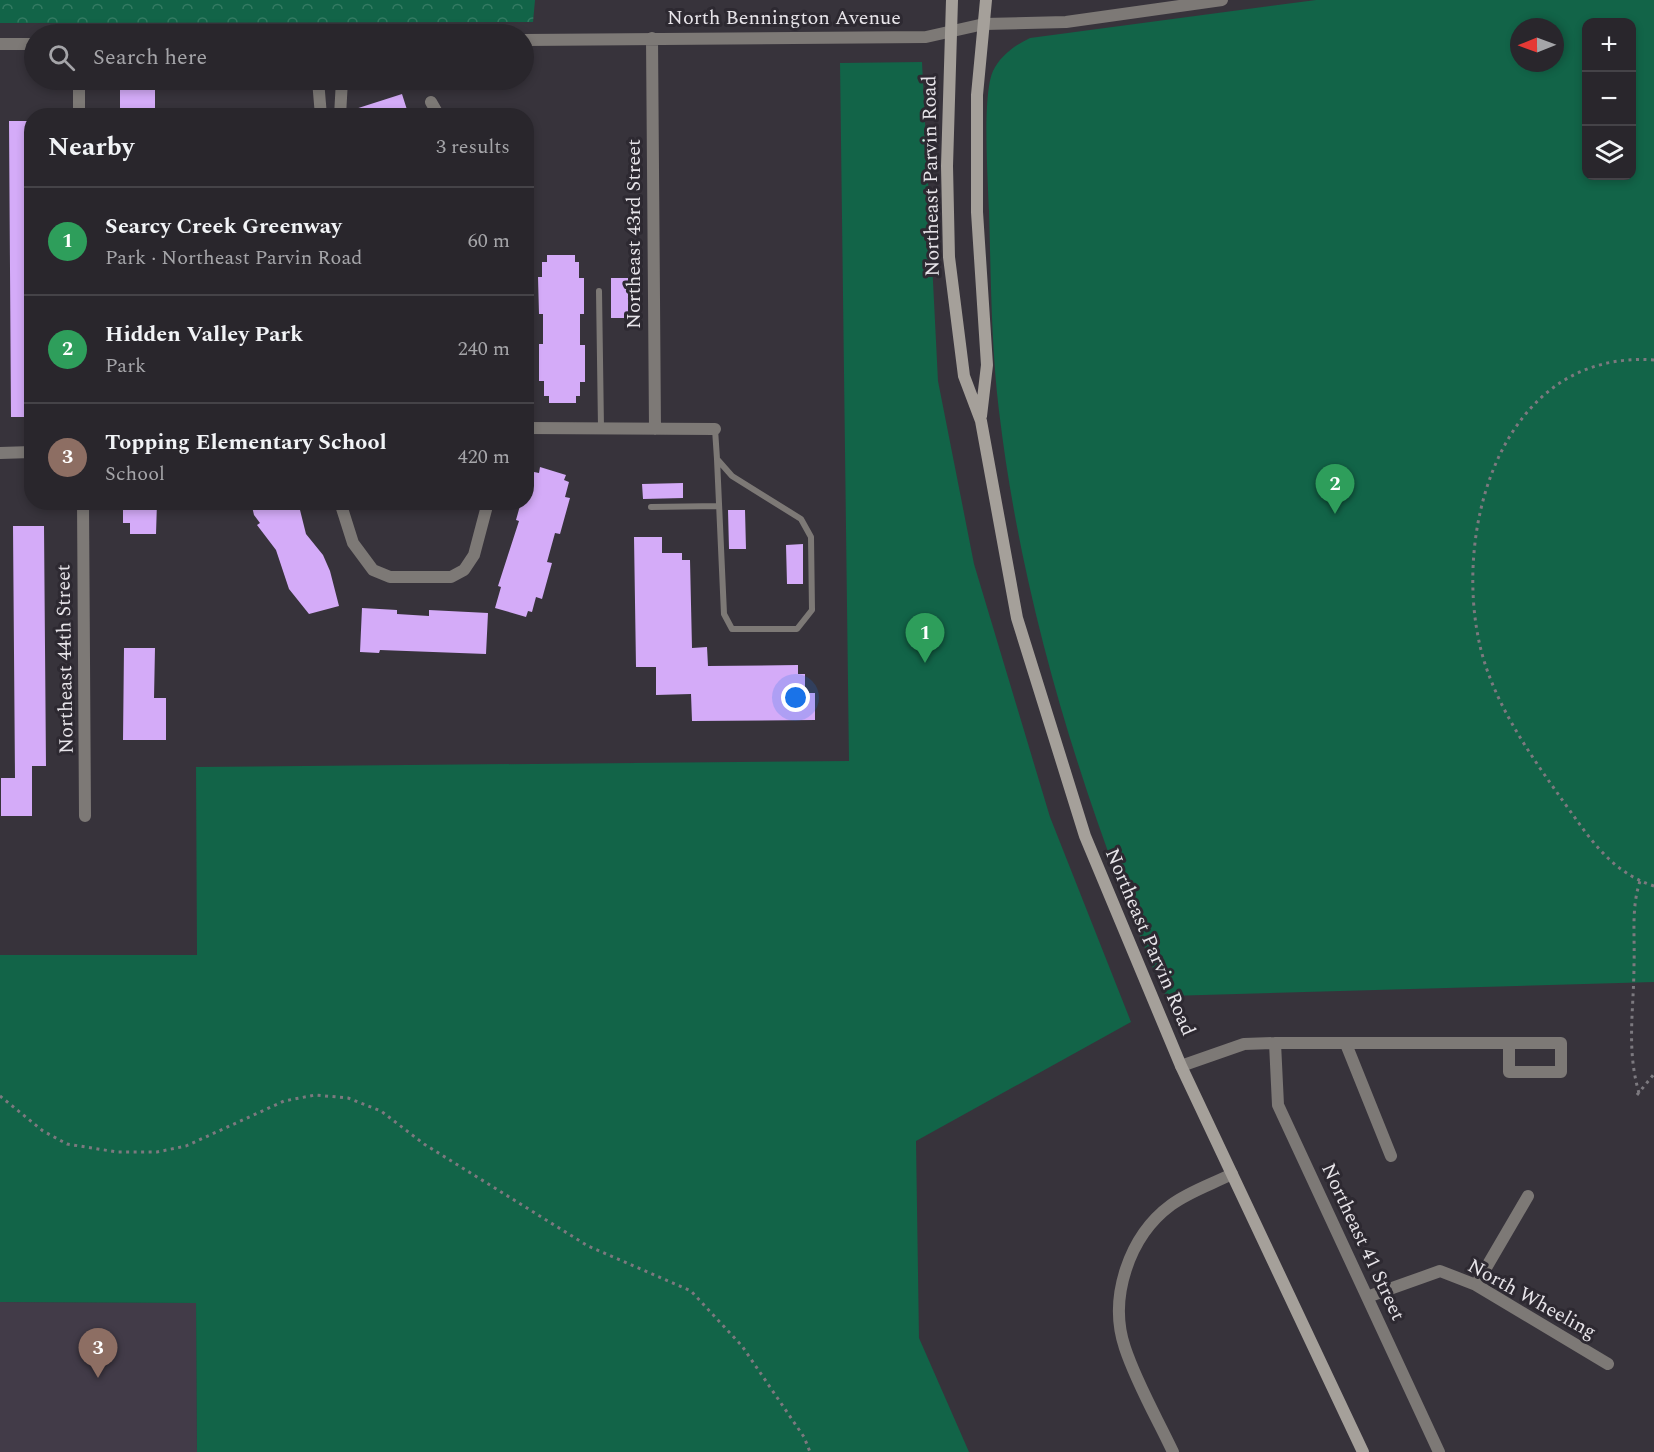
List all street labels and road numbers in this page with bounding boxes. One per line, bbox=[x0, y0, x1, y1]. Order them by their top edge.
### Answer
street label: North Bennington Avenue bbox=[667, 3, 901, 33]
street label: Northeast Parvin Road bbox=[914, 75, 948, 277]
street label: Northeast 43rd Street bbox=[619, 139, 649, 329]
street label: Northeast 44th Street bbox=[48, 564, 82, 754]
street label: Northeast Parvin Road bbox=[1097, 844, 1203, 1040]
street label: Northeast 41 Street bbox=[1313, 1158, 1413, 1326]
street label: North Wheeling bbox=[1462, 1251, 1602, 1347]

